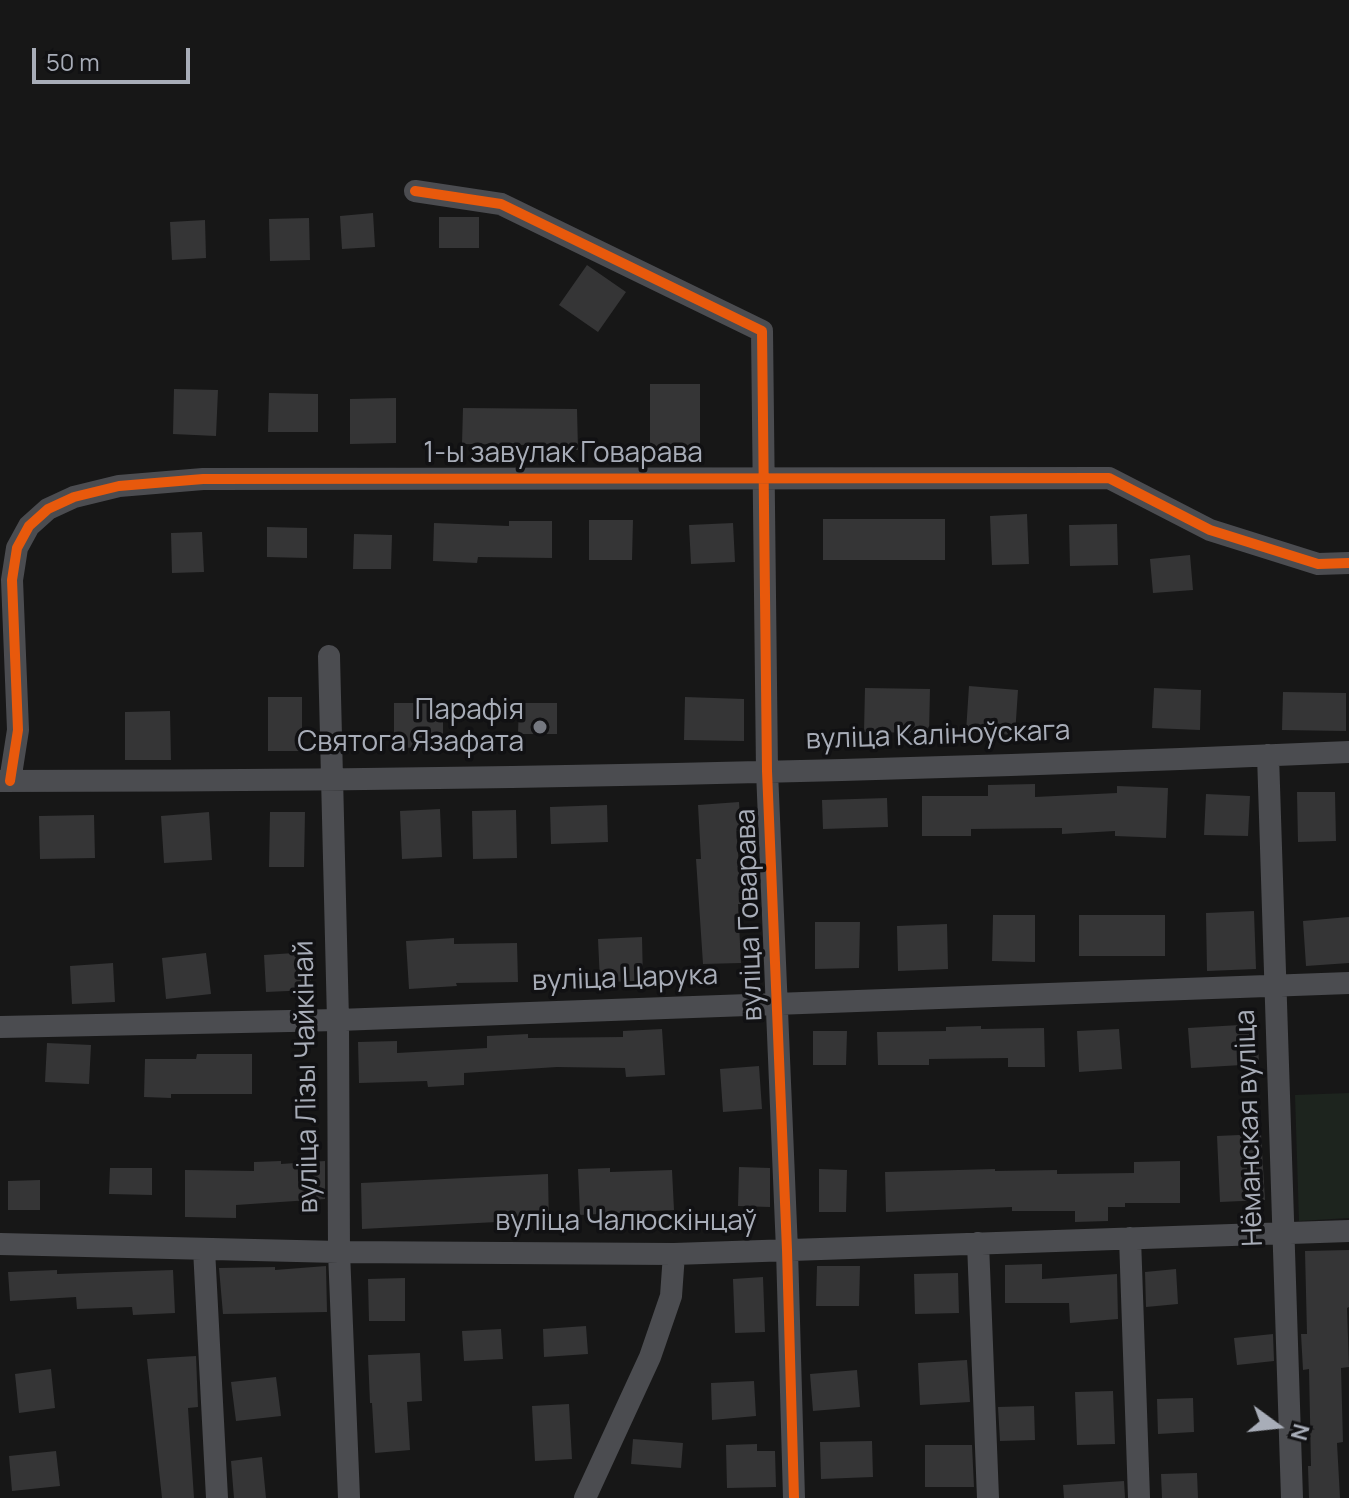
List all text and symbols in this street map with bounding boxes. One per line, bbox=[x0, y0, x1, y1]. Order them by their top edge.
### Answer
scale bar bbox=[36, 32, 194, 82]
text: 50 m bbox=[46, 45, 100, 78]
street label: 1-ы завулак Говарава bbox=[423, 437, 703, 471]
place label: Парафія Святога Язафата bbox=[297, 694, 524, 760]
street label: вуліца Каліноўскага bbox=[805, 715, 1071, 757]
marker: Парафія Святога Язафата bbox=[531, 718, 549, 736]
street label: вуліца Говарава bbox=[729, 808, 771, 1022]
street label: вуліца Лізы Чайкінай bbox=[288, 940, 326, 1214]
street label: вуліца Царука bbox=[531, 959, 719, 999]
street label: Нёманская вуліца bbox=[1229, 1009, 1271, 1247]
street label: вуліца Чалюскінцаў bbox=[495, 1205, 757, 1239]
north arrow bbox=[1237, 1386, 1317, 1466]
text: N bbox=[1284, 1421, 1317, 1444]

